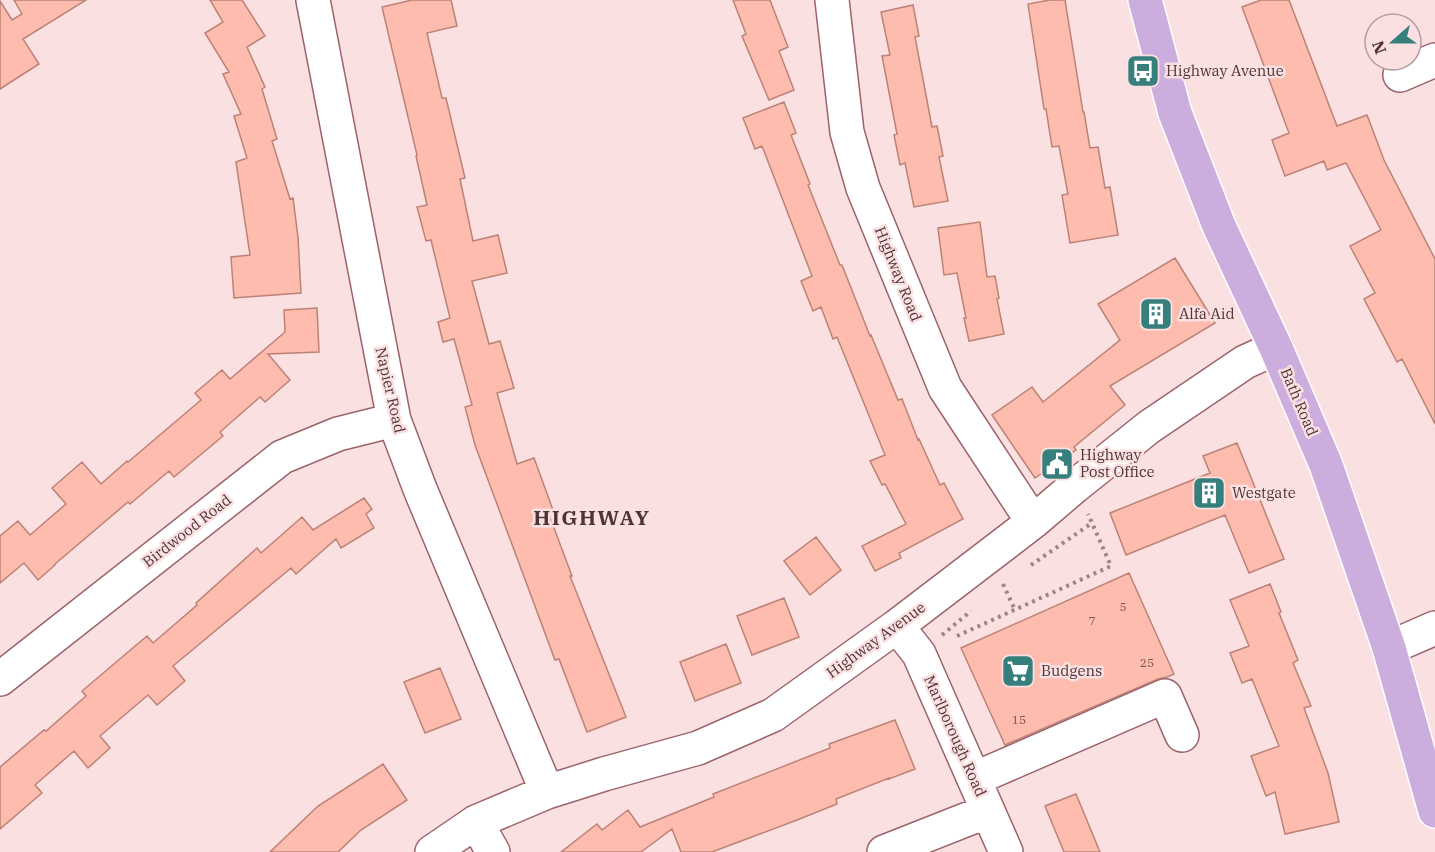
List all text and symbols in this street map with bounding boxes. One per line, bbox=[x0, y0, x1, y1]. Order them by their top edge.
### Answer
north arrow bbox=[1363, 12, 1423, 72]
text: N bbox=[1367, 38, 1391, 57]
bus stop icon: Highway Avenue bbox=[1125, 53, 1161, 89]
place label: Highway Avenue bbox=[1166, 61, 1284, 80]
street label: Highway Road bbox=[871, 224, 926, 324]
building icon: Alfa Aid bbox=[1138, 296, 1174, 332]
place label: Alfa Aid bbox=[1179, 304, 1235, 323]
street label: Napier Road bbox=[371, 345, 410, 435]
street label: Bath Road bbox=[1277, 365, 1322, 439]
place label: Highway Post Office bbox=[1080, 445, 1155, 481]
public building icon: Highway Post Office bbox=[1039, 446, 1075, 482]
building icon: Westgate bbox=[1191, 475, 1227, 511]
place label: Westgate bbox=[1232, 483, 1296, 502]
street label: Birdwood Road bbox=[138, 490, 235, 571]
district label: HIGHWAY bbox=[533, 503, 651, 531]
street label: Highway Avenue bbox=[823, 597, 929, 682]
house number: 5 bbox=[1119, 599, 1127, 614]
house number: 7 bbox=[1088, 613, 1096, 628]
supermarket icon: Budgens bbox=[1000, 653, 1036, 689]
house number: 25 bbox=[1140, 655, 1154, 670]
place label: Budgens bbox=[1041, 661, 1102, 680]
street label: Marlborough Road bbox=[920, 672, 991, 800]
house number: 15 bbox=[1012, 712, 1026, 727]

